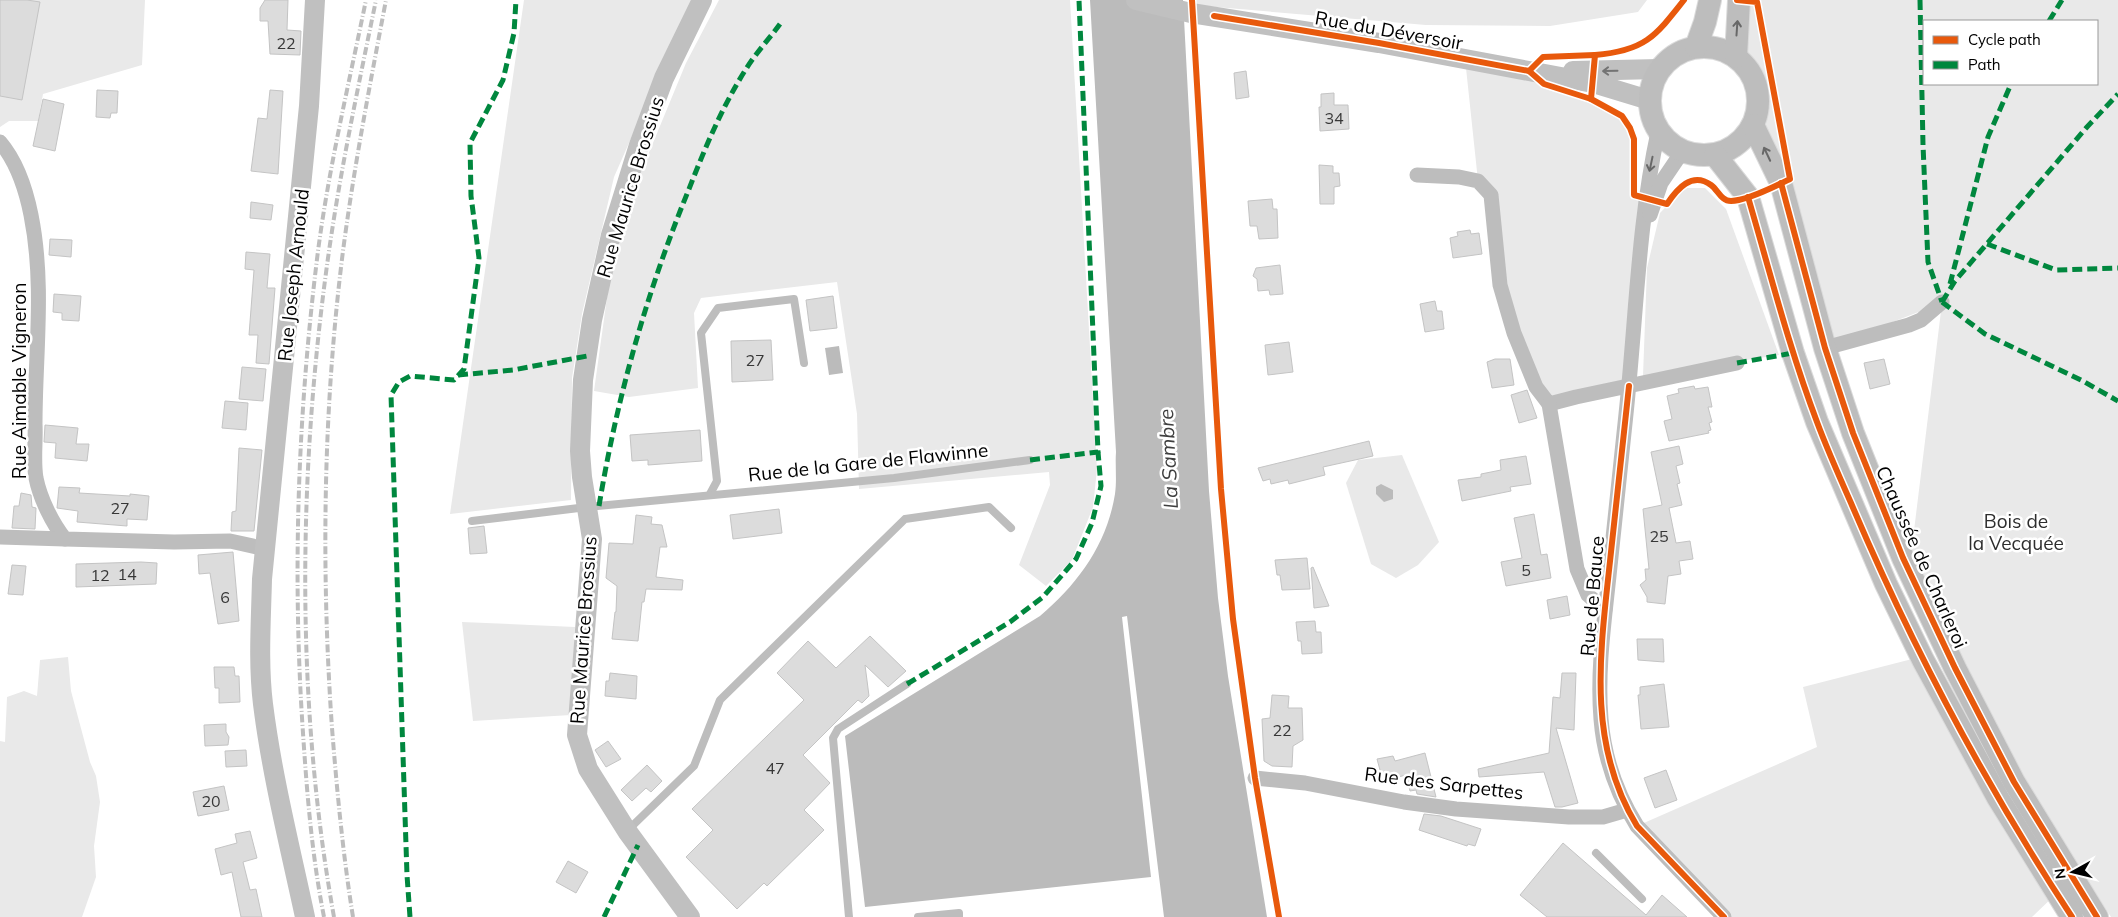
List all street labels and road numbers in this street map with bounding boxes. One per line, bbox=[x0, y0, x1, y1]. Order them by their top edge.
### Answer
street label: Rue du Déversoir bbox=[1313, 5, 1465, 55]
street label: Rue Maurice Brossius bbox=[591, 93, 669, 281]
street label: Rue Joseph Arnould bbox=[272, 187, 314, 363]
street label: Rue Aimable Vigneron bbox=[7, 283, 31, 479]
street label: Rue de la Gare de Flawinne bbox=[747, 437, 989, 487]
street label: Chaussée de Charleroi bbox=[1871, 462, 1973, 652]
street label: Rue Maurice Brossius bbox=[564, 535, 602, 725]
street label: Rue de Bauce bbox=[1575, 535, 1609, 657]
street label: Rue des Sarpettes bbox=[1363, 761, 1525, 805]

